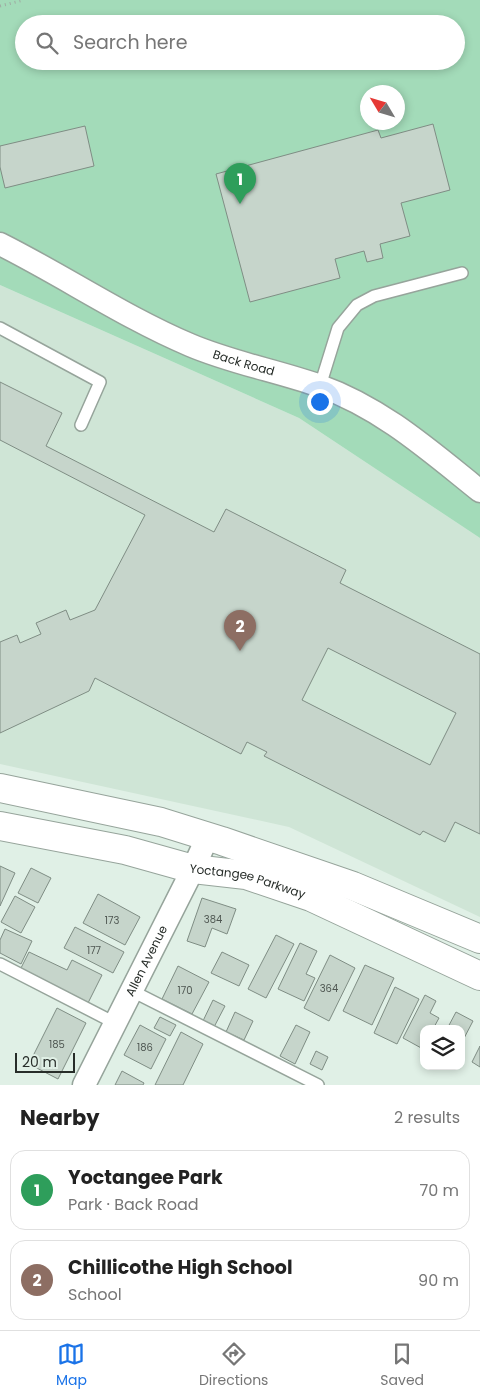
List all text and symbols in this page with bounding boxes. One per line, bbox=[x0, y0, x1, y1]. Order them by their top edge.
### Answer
search box bbox=[15, 15, 465, 70]
icon: search bbox=[33, 29, 61, 57]
text: Search here bbox=[73, 29, 187, 56]
north arrow bbox=[360, 85, 405, 130]
pin: 1 bbox=[224, 163, 256, 204]
street label: Back Road bbox=[211, 345, 277, 380]
your location bbox=[307, 389, 333, 415]
pin: 2 bbox=[224, 610, 256, 651]
street label: Yoctangee Parkway bbox=[189, 860, 308, 903]
house number: 384 bbox=[204, 912, 222, 927]
house number: 173 bbox=[105, 913, 119, 928]
street label: Allen Avenue bbox=[121, 922, 171, 999]
house number: 177 bbox=[87, 943, 102, 958]
house number: 364 bbox=[320, 981, 338, 996]
house number: 170 bbox=[178, 983, 192, 998]
map controls bbox=[420, 1025, 465, 1070]
button: layers bbox=[420, 1025, 465, 1070]
house number: 185 bbox=[49, 1037, 65, 1052]
house number: 186 bbox=[137, 1040, 153, 1055]
scale bar bbox=[15, 1050, 75, 1073]
text: 20 m bbox=[22, 1052, 57, 1072]
text: Nearby bbox=[20, 1103, 100, 1132]
text: 2 results bbox=[394, 1106, 460, 1129]
text: Yoctangee Park bbox=[68, 1164, 223, 1191]
text: 1 bbox=[34, 1179, 40, 1202]
text: 70 m bbox=[419, 1179, 459, 1202]
text: Park · Back Road bbox=[68, 1193, 199, 1216]
text: Chillicothe High School bbox=[68, 1254, 293, 1281]
text: 2 bbox=[32, 1269, 42, 1292]
text: 90 m bbox=[418, 1269, 459, 1292]
text: School bbox=[68, 1283, 122, 1306]
tab: Map bbox=[56, 1340, 87, 1391]
tab: Directions bbox=[199, 1340, 268, 1391]
tab: Saved bbox=[380, 1340, 424, 1391]

